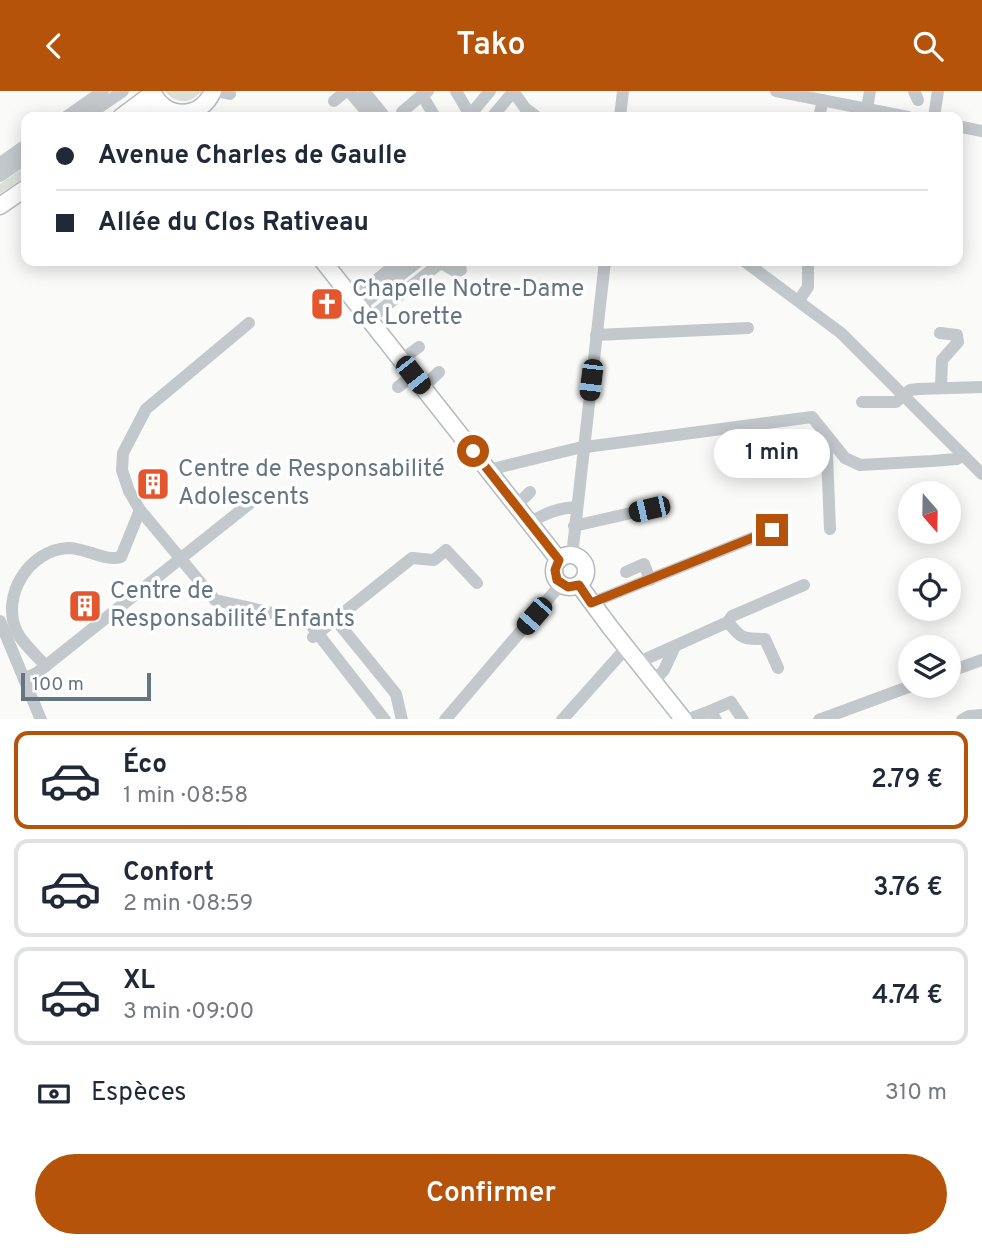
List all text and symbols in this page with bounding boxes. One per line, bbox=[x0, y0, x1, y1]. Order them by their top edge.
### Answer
text: Tako bbox=[456, 26, 526, 66]
icon: back bbox=[35, 27, 73, 65]
icon: search bbox=[909, 27, 947, 65]
text: Avenue Charles de Gaulle bbox=[98, 140, 407, 173]
text: Allée du Clos Rativeau bbox=[98, 207, 369, 240]
place label: Chapelle Notre-Dame de Lorette bbox=[352, 275, 584, 333]
church icon: Chapelle Notre-Dame de Lorette bbox=[308, 285, 346, 323]
car bbox=[392, 352, 435, 398]
car bbox=[579, 358, 604, 402]
callout: 1 min bbox=[714, 429, 830, 477]
route start bbox=[457, 435, 489, 467]
text: 1 min bbox=[745, 439, 799, 468]
place label: Centre de Responsabilité Adolescents bbox=[178, 455, 445, 513]
building icon: Centre de Responsabilité Adolescents bbox=[134, 465, 172, 503]
north arrow bbox=[898, 481, 961, 544]
map controls bbox=[898, 481, 961, 698]
car bbox=[627, 494, 672, 524]
route end bbox=[756, 514, 788, 546]
button: locate bbox=[898, 558, 961, 621]
place label: Centre de Responsabilité Enfants bbox=[110, 577, 355, 635]
building icon: Centre de Responsabilité Enfants bbox=[66, 587, 104, 625]
car bbox=[513, 593, 556, 639]
button: layers bbox=[898, 635, 961, 698]
scale bar bbox=[21, 671, 150, 702]
text: 100 m bbox=[32, 673, 84, 697]
icon: car bbox=[39, 749, 102, 812]
text: Éco bbox=[123, 749, 167, 782]
text: 2.79 € bbox=[871, 764, 943, 797]
text: 1 min · 08:58 bbox=[123, 782, 248, 811]
icon: car bbox=[39, 857, 102, 920]
text: Confort bbox=[123, 857, 214, 890]
text: 3.76 € bbox=[873, 872, 943, 905]
text: 2 min · 08:59 bbox=[123, 890, 253, 919]
icon: car bbox=[39, 965, 102, 1028]
text: XL bbox=[123, 965, 155, 998]
text: 4.74 € bbox=[872, 980, 943, 1013]
text: 3 min · 09:00 bbox=[123, 998, 254, 1027]
icon: cash bbox=[35, 1075, 73, 1113]
text: Espèces bbox=[91, 1077, 187, 1110]
text: 310 m bbox=[885, 1079, 947, 1108]
button: Confirmer bbox=[35, 1154, 947, 1234]

